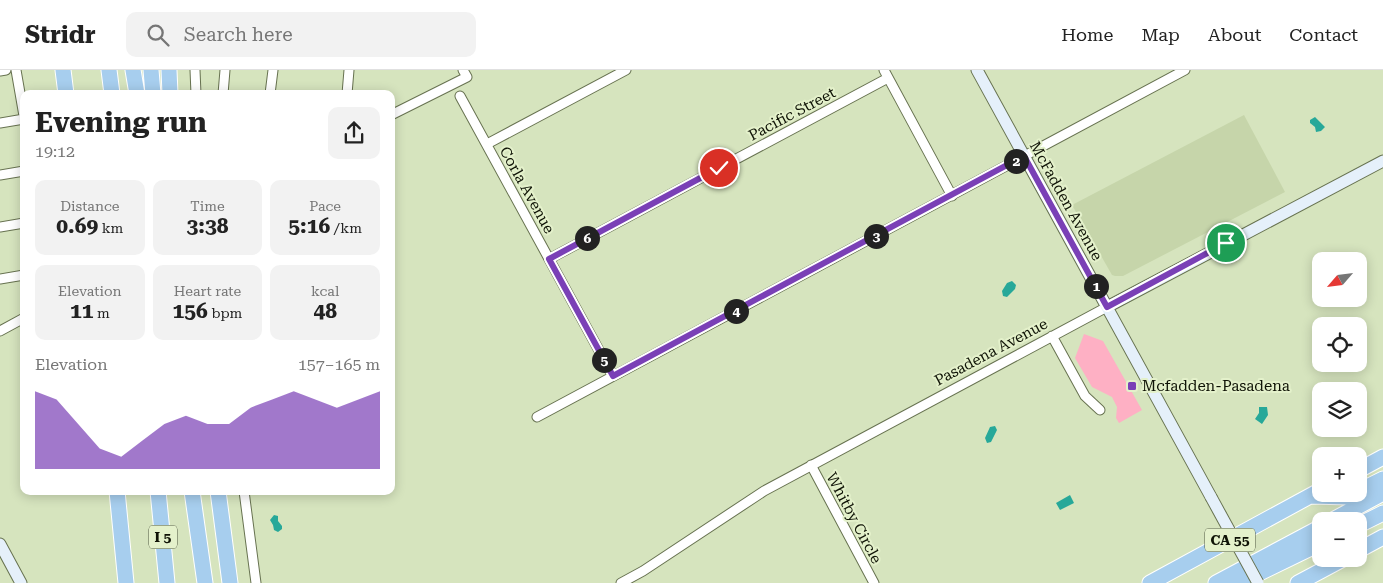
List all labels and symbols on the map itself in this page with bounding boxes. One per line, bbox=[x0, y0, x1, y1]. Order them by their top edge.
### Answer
street label: Pacific Street bbox=[746, 83, 839, 144]
street label: McFadden Avenue bbox=[1026, 138, 1106, 264]
street label: Corla Avenue bbox=[496, 143, 558, 237]
pin bbox=[698, 147, 740, 189]
pin: 2 bbox=[1004, 148, 1028, 174]
pin bbox=[1205, 222, 1247, 264]
pin: 3 bbox=[864, 224, 888, 248]
pin: 6 bbox=[574, 226, 600, 250]
north arrow bbox=[1312, 252, 1368, 308]
pin: 1 bbox=[1084, 274, 1108, 298]
pin: 4 bbox=[724, 298, 748, 324]
street label: Pasadena Avenue bbox=[931, 315, 1051, 389]
pin: 5 bbox=[592, 348, 616, 372]
place label: Mcfadden-Pasadena bbox=[1142, 377, 1290, 395]
marker: Mcfadden-Pasadena bbox=[1126, 380, 1138, 392]
street label: Whitby Circle bbox=[822, 469, 886, 567]
road number: I 5 bbox=[149, 526, 177, 548]
road number: CA 55 bbox=[1205, 528, 1255, 552]

